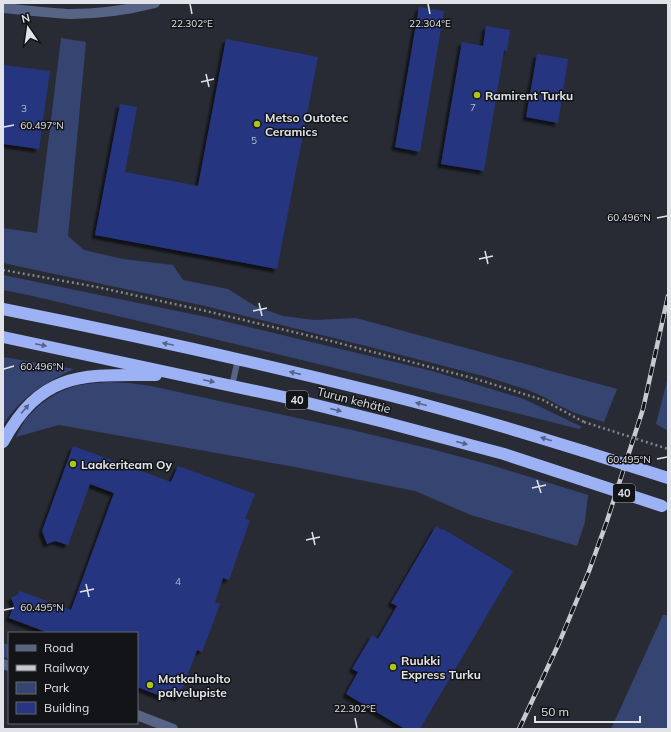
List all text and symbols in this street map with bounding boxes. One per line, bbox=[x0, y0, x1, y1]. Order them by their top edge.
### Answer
north arrow bbox=[8, 8, 48, 48]
text: N bbox=[20, 11, 31, 26]
text: 22.302°E bbox=[171, 17, 213, 30]
text: 22.304°E bbox=[409, 17, 451, 30]
place label: Ramirent Turku bbox=[485, 88, 573, 103]
marker: Ramirent Turku bbox=[472, 90, 482, 100]
house number: 7 bbox=[470, 101, 476, 114]
house number: 3 bbox=[21, 102, 27, 115]
place label: Metso Outotec Ceramics bbox=[265, 110, 348, 139]
text: 60.497°N bbox=[20, 119, 64, 132]
marker: Metso Outotec Ceramics bbox=[252, 119, 262, 129]
house number: 5 bbox=[251, 134, 257, 147]
text: 60.496°N bbox=[607, 211, 651, 224]
one-way arrow bbox=[162, 340, 174, 346]
one-way arrow bbox=[35, 343, 47, 349]
text: 60.496°N bbox=[20, 360, 64, 373]
one-way arrow bbox=[288, 369, 301, 375]
one-way arrow bbox=[203, 378, 216, 384]
street label: Turun kehätie bbox=[316, 384, 392, 416]
road number: 40 bbox=[286, 391, 308, 409]
one-way arrow bbox=[414, 401, 426, 407]
one-way arrow bbox=[20, 404, 29, 415]
one-way arrow bbox=[330, 407, 342, 413]
one-way arrow bbox=[539, 436, 551, 442]
one-way arrow bbox=[456, 440, 468, 446]
text: 60.495°N bbox=[607, 453, 651, 466]
place label: Laakeriteam Oy bbox=[81, 457, 173, 472]
marker: Laakeriteam Oy bbox=[68, 459, 78, 469]
road number: 40 bbox=[613, 484, 635, 502]
house number: 4 bbox=[175, 575, 181, 588]
text: 60.495°N bbox=[20, 601, 64, 614]
legend bbox=[8, 632, 138, 724]
text: Road bbox=[44, 640, 73, 655]
place label: Ruukki Express Turku bbox=[401, 653, 481, 682]
text: Railway bbox=[44, 660, 90, 675]
marker: Ruukki Express Turku bbox=[388, 662, 398, 672]
place label: Matkahuolto palvelupiste bbox=[158, 671, 231, 700]
text: Park bbox=[44, 680, 70, 695]
marker: Matkahuolto palvelupiste bbox=[145, 680, 155, 690]
scale bar bbox=[535, 698, 640, 724]
text: Building bbox=[44, 700, 89, 715]
text: 22.302°E bbox=[334, 702, 376, 715]
text: 50 m bbox=[541, 704, 569, 719]

